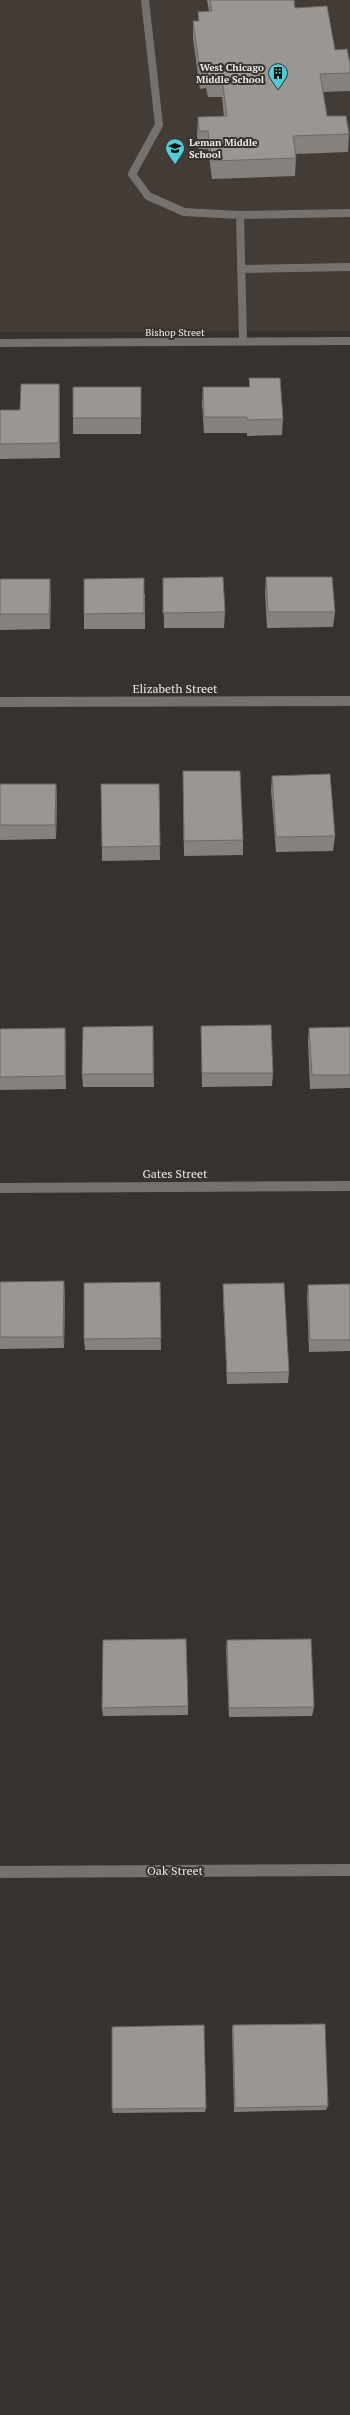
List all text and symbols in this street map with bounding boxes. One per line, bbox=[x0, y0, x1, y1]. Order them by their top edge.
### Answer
place label: West Chicago Middle School bbox=[196, 61, 265, 86]
building icon: West Chicago Middle School bbox=[267, 62, 289, 90]
place label: Leman Middle School bbox=[189, 136, 258, 161]
school or university icon: Leman Middle School bbox=[164, 137, 186, 165]
street label: Bishop Street bbox=[145, 326, 205, 339]
street label: Elizabeth Street bbox=[132, 681, 218, 696]
street label: Gates Street bbox=[143, 1166, 208, 1181]
street label: Oak Street bbox=[147, 1863, 204, 1878]

